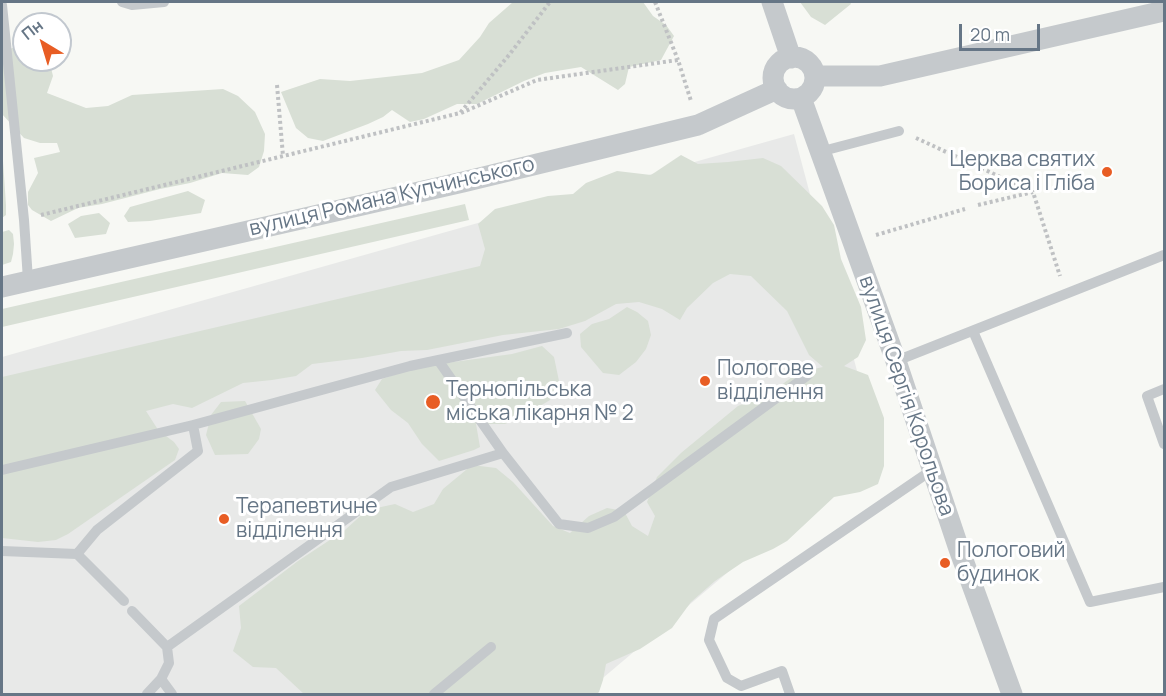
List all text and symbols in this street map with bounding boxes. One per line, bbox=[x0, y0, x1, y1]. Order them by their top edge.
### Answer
north arrow bbox=[12, 12, 72, 72]
scale bar bbox=[962, 12, 1043, 50]
text: Пн bbox=[17, 14, 47, 45]
text: 20 m bbox=[970, 22, 1010, 46]
place label: Церква святих Бориса і Гліба bbox=[950, 147, 1095, 197]
street label: вулиця Романа Купчинського bbox=[247, 152, 537, 242]
marker: Церква святих Бориса і Гліба bbox=[1100, 165, 1114, 179]
street label: вулиця Сергія Корольова bbox=[853, 273, 959, 519]
place label: Пологове відділення bbox=[717, 356, 824, 406]
marker: Пологове відділення bbox=[698, 374, 712, 388]
place label: Тернопільська міська лікарня № 2 bbox=[446, 377, 634, 427]
marker: Тернопільська міська лікарня № 2 bbox=[424, 393, 442, 411]
place label: Терапевтичне відділення bbox=[236, 494, 378, 544]
marker: Терапевтичне відділення bbox=[217, 512, 231, 526]
place label: Пологовий будинок bbox=[957, 538, 1066, 588]
marker: Пологовий будинок bbox=[938, 556, 952, 570]

